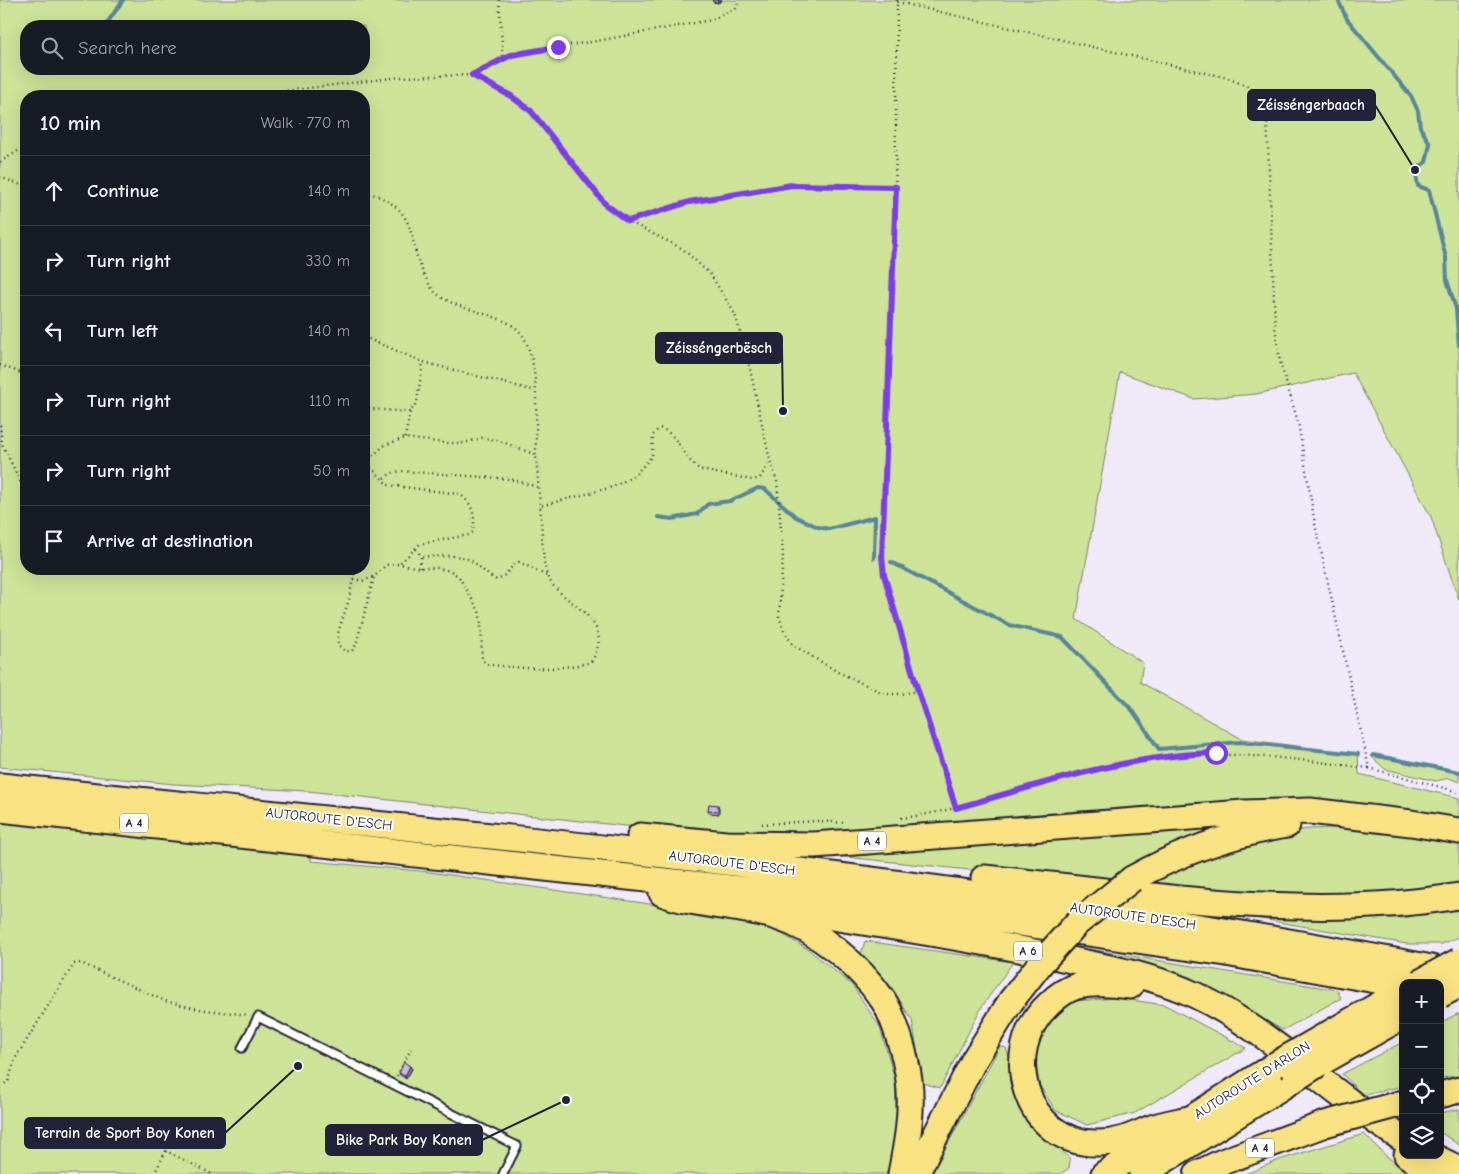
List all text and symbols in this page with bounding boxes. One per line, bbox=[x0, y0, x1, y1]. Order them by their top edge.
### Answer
search box bbox=[20, 20, 370, 75]
icon: search bbox=[38, 34, 66, 62]
route end bbox=[547, 36, 570, 59]
text: Search here bbox=[78, 37, 177, 59]
callout: Zéisséngerbaach bbox=[1248, 90, 1375, 120]
text: Zéisséngerbaach bbox=[1257, 96, 1365, 114]
text: 10 min bbox=[40, 111, 101, 135]
text: Walk · 770 m bbox=[261, 114, 350, 132]
icon: ahead bbox=[40, 177, 68, 205]
text: Continue bbox=[87, 180, 159, 202]
text: 140 m bbox=[308, 182, 350, 200]
icon: right bbox=[40, 247, 68, 275]
text: Turn right bbox=[87, 250, 171, 272]
text: 330 m bbox=[305, 252, 350, 270]
icon: left bbox=[40, 317, 68, 345]
text: Turn left bbox=[87, 320, 158, 342]
text: 140 m bbox=[308, 322, 350, 340]
callout: Zéisséngerbësch bbox=[656, 333, 782, 363]
text: Zéisséngerbësch bbox=[666, 339, 772, 357]
icon: right bbox=[40, 387, 68, 415]
text: Turn right bbox=[87, 390, 171, 412]
text: 110 m bbox=[309, 392, 350, 410]
icon: right bbox=[40, 457, 68, 485]
text: Turn right bbox=[87, 460, 171, 482]
text: 50 m bbox=[313, 462, 350, 480]
icon: arrive bbox=[40, 527, 68, 555]
text: Arrive at destination bbox=[87, 530, 253, 552]
route start bbox=[1205, 742, 1228, 765]
street label: AUTOROUTE D'ESCH bbox=[265, 804, 393, 834]
road number: A 4 bbox=[120, 814, 148, 832]
road number: A 4 bbox=[858, 831, 886, 850]
street label: AUTOROUTE D'ESCH bbox=[668, 847, 796, 879]
street label: AUTOROUTE D'ESCH bbox=[1069, 899, 1197, 933]
road number: A 6 bbox=[1014, 941, 1042, 960]
map controls bbox=[1399, 979, 1444, 1159]
button: + bbox=[1399, 979, 1444, 1024]
button: − bbox=[1399, 1024, 1444, 1069]
street label: AUTOROUTE D'ARLON bbox=[1191, 1037, 1313, 1123]
button: locate bbox=[1399, 1069, 1444, 1114]
button: layers bbox=[1399, 1114, 1444, 1159]
callout: Terrain de Sport Boy Konen bbox=[25, 1118, 225, 1148]
text: Terrain de Sport Boy Konen bbox=[35, 1124, 215, 1142]
callout: Bike Park Boy Konen bbox=[326, 1125, 482, 1155]
text: Bike Park Boy Konen bbox=[336, 1131, 472, 1149]
road number: A 4 bbox=[1246, 1138, 1274, 1158]

